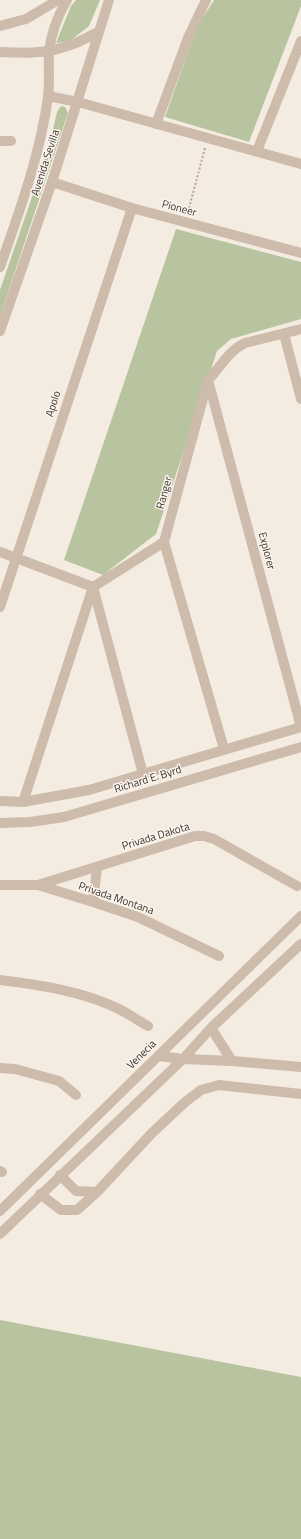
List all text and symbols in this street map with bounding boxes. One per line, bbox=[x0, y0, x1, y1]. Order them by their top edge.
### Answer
street label: Avenida Sevilla bbox=[29, 128, 63, 198]
street label: Pioneer bbox=[160, 198, 198, 220]
street label: Apolo bbox=[44, 389, 64, 419]
street label: Ranger bbox=[154, 475, 176, 511]
street label: Explorer bbox=[255, 531, 277, 571]
street label: Richard E. Byrd bbox=[113, 763, 183, 797]
street label: Privada Dakota bbox=[121, 820, 191, 854]
street label: Privada Montana bbox=[77, 880, 155, 918]
street label: Venecia bbox=[125, 1038, 159, 1072]

